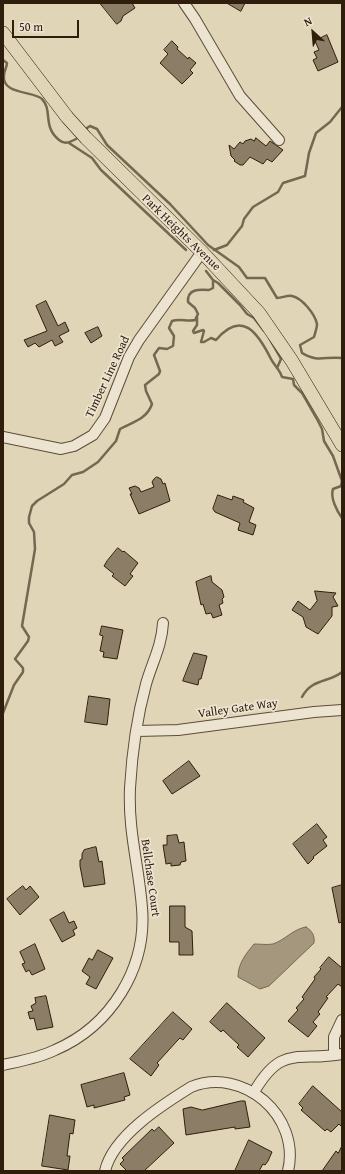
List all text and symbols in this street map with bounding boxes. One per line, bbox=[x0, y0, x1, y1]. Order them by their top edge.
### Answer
scale bar bbox=[14, 12, 81, 38]
north arrow bbox=[293, 12, 333, 52]
text: N bbox=[301, 12, 315, 30]
text: 50 m bbox=[19, 18, 43, 35]
street label: Park Heights Avenue bbox=[139, 192, 223, 274]
street label: Timber Line Road bbox=[83, 334, 133, 420]
street label: Valley Gate Way bbox=[197, 696, 279, 722]
street label: Bellchase Court bbox=[137, 838, 163, 918]

